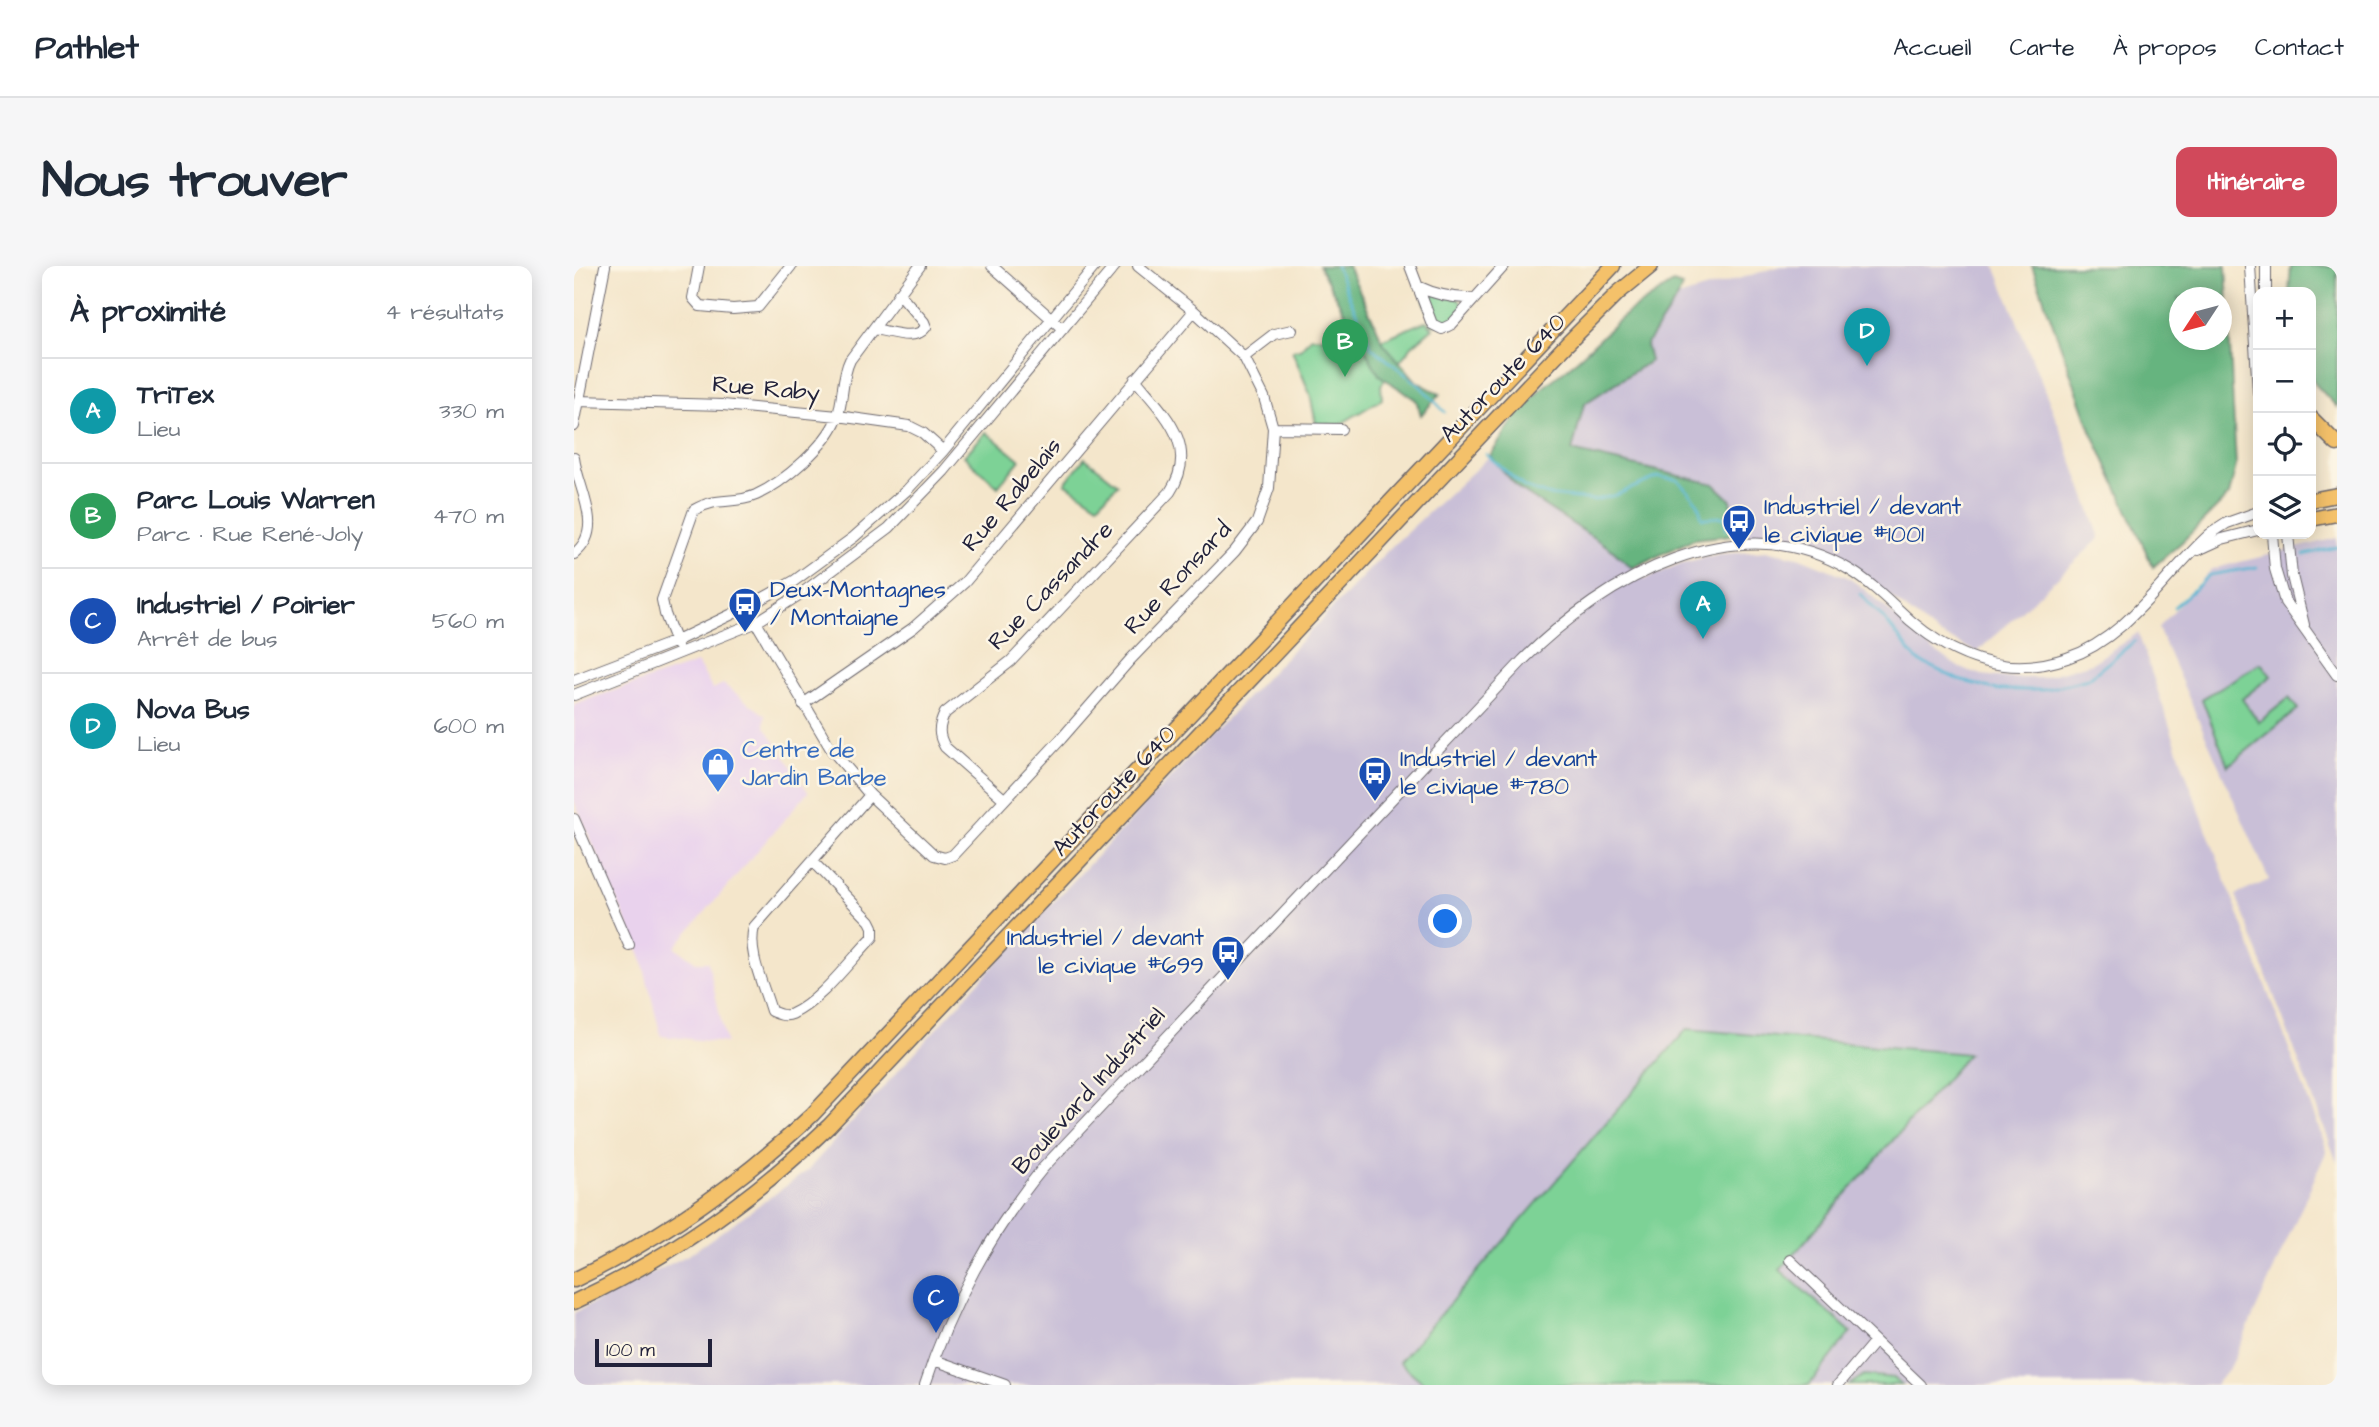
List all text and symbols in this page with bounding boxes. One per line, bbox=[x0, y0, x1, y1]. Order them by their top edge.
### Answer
text: Pathlet bbox=[35, 25, 139, 71]
text: Accueil bbox=[1893, 31, 1972, 65]
text: Carte bbox=[2010, 31, 2075, 65]
text: À propos bbox=[2113, 31, 2217, 65]
text: Contact bbox=[2255, 31, 2344, 65]
button: Itinéraire bbox=[2176, 147, 2337, 217]
text: Nous trouver bbox=[42, 148, 348, 216]
north arrow bbox=[2169, 287, 2232, 350]
map controls bbox=[2253, 287, 2316, 539]
button: + bbox=[2253, 287, 2316, 350]
text: À proximité bbox=[70, 291, 226, 333]
text: 4 résultats bbox=[385, 296, 504, 328]
street label: Autoroute 640 bbox=[1432, 306, 1574, 450]
pin: D bbox=[1844, 308, 1890, 366]
pin: B bbox=[1322, 319, 1368, 377]
button: − bbox=[2253, 350, 2316, 413]
street label: Rue Raby bbox=[711, 367, 821, 412]
text: TriTex bbox=[137, 377, 214, 413]
text: A bbox=[86, 395, 100, 427]
text: 330 m bbox=[439, 395, 504, 427]
text: Lieu bbox=[137, 413, 181, 445]
button: locate bbox=[2253, 413, 2316, 476]
street label: Rue Rabelais bbox=[954, 431, 1070, 559]
button: layers bbox=[2253, 476, 2316, 539]
text: Parc Louis Warren bbox=[137, 482, 375, 518]
place label: Industriel / devant le civique #1001 bbox=[1764, 490, 1962, 552]
text: B bbox=[85, 500, 101, 532]
text: 470 m bbox=[433, 500, 504, 532]
bus stop icon: Industriel / devant le civique #1001 bbox=[1720, 502, 1758, 551]
street label: Rue Cassandre bbox=[980, 514, 1122, 658]
street label: Rue Ronsard bbox=[1116, 514, 1240, 642]
text: Parc · Rue René-Joly bbox=[137, 518, 363, 550]
place label: Deux-Montagnes / Montaigne bbox=[770, 573, 946, 636]
pin: A bbox=[1680, 581, 1726, 639]
bus stop icon: Deux-Montagnes / Montaigne bbox=[726, 585, 764, 634]
text: Industriel / Poirier bbox=[137, 587, 355, 623]
text: C bbox=[85, 605, 101, 637]
text: 560 m bbox=[432, 605, 504, 637]
text: Arrêt de bus bbox=[137, 623, 278, 655]
text: Nova Bus bbox=[137, 692, 250, 728]
text: D bbox=[86, 710, 100, 742]
text: 600 m bbox=[433, 710, 504, 742]
street label: Autoroute 640 bbox=[1044, 718, 1184, 864]
text: Lieu bbox=[137, 728, 181, 760]
place label: Centre de Jardin Barbe bbox=[742, 733, 887, 795]
place label: Industriel / devant le civique #780 bbox=[1400, 742, 1598, 804]
shop icon: Centre de Jardin Barbe bbox=[699, 745, 737, 794]
bus stop icon: Industriel / devant le civique #780 bbox=[1356, 754, 1394, 803]
your location bbox=[1428, 904, 1462, 938]
place label: Industriel / devant le civique #699 bbox=[1007, 921, 1204, 983]
bus stop icon: Industriel / devant le civique #699 bbox=[1209, 933, 1247, 982]
street label: Boulevard Industriel bbox=[1004, 1000, 1174, 1182]
pin: C bbox=[913, 1275, 959, 1333]
scale bar bbox=[595, 1336, 712, 1368]
text: 100 m bbox=[606, 1337, 655, 1364]

